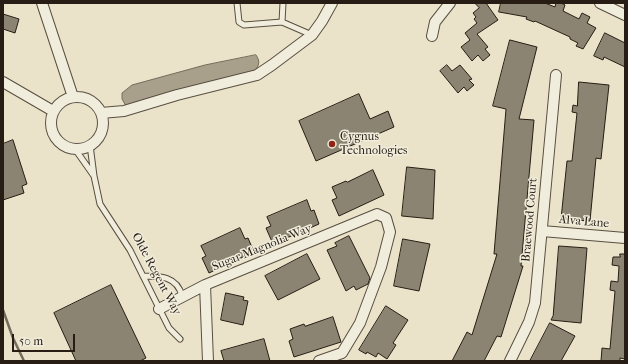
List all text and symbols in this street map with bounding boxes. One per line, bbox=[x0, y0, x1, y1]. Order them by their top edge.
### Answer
place label: Cygnus Technologies bbox=[340, 130, 408, 158]
marker: Cygnus Technologies bbox=[327, 139, 337, 149]
street label: Braewood Court bbox=[519, 177, 541, 263]
street label: Alva Lane bbox=[558, 213, 610, 231]
street label: Sugar Magnolia Way bbox=[210, 221, 314, 275]
street label: Olde Regent Way bbox=[128, 230, 184, 318]
scale bar bbox=[14, 326, 77, 352]
text: 50 m bbox=[19, 334, 43, 348]

